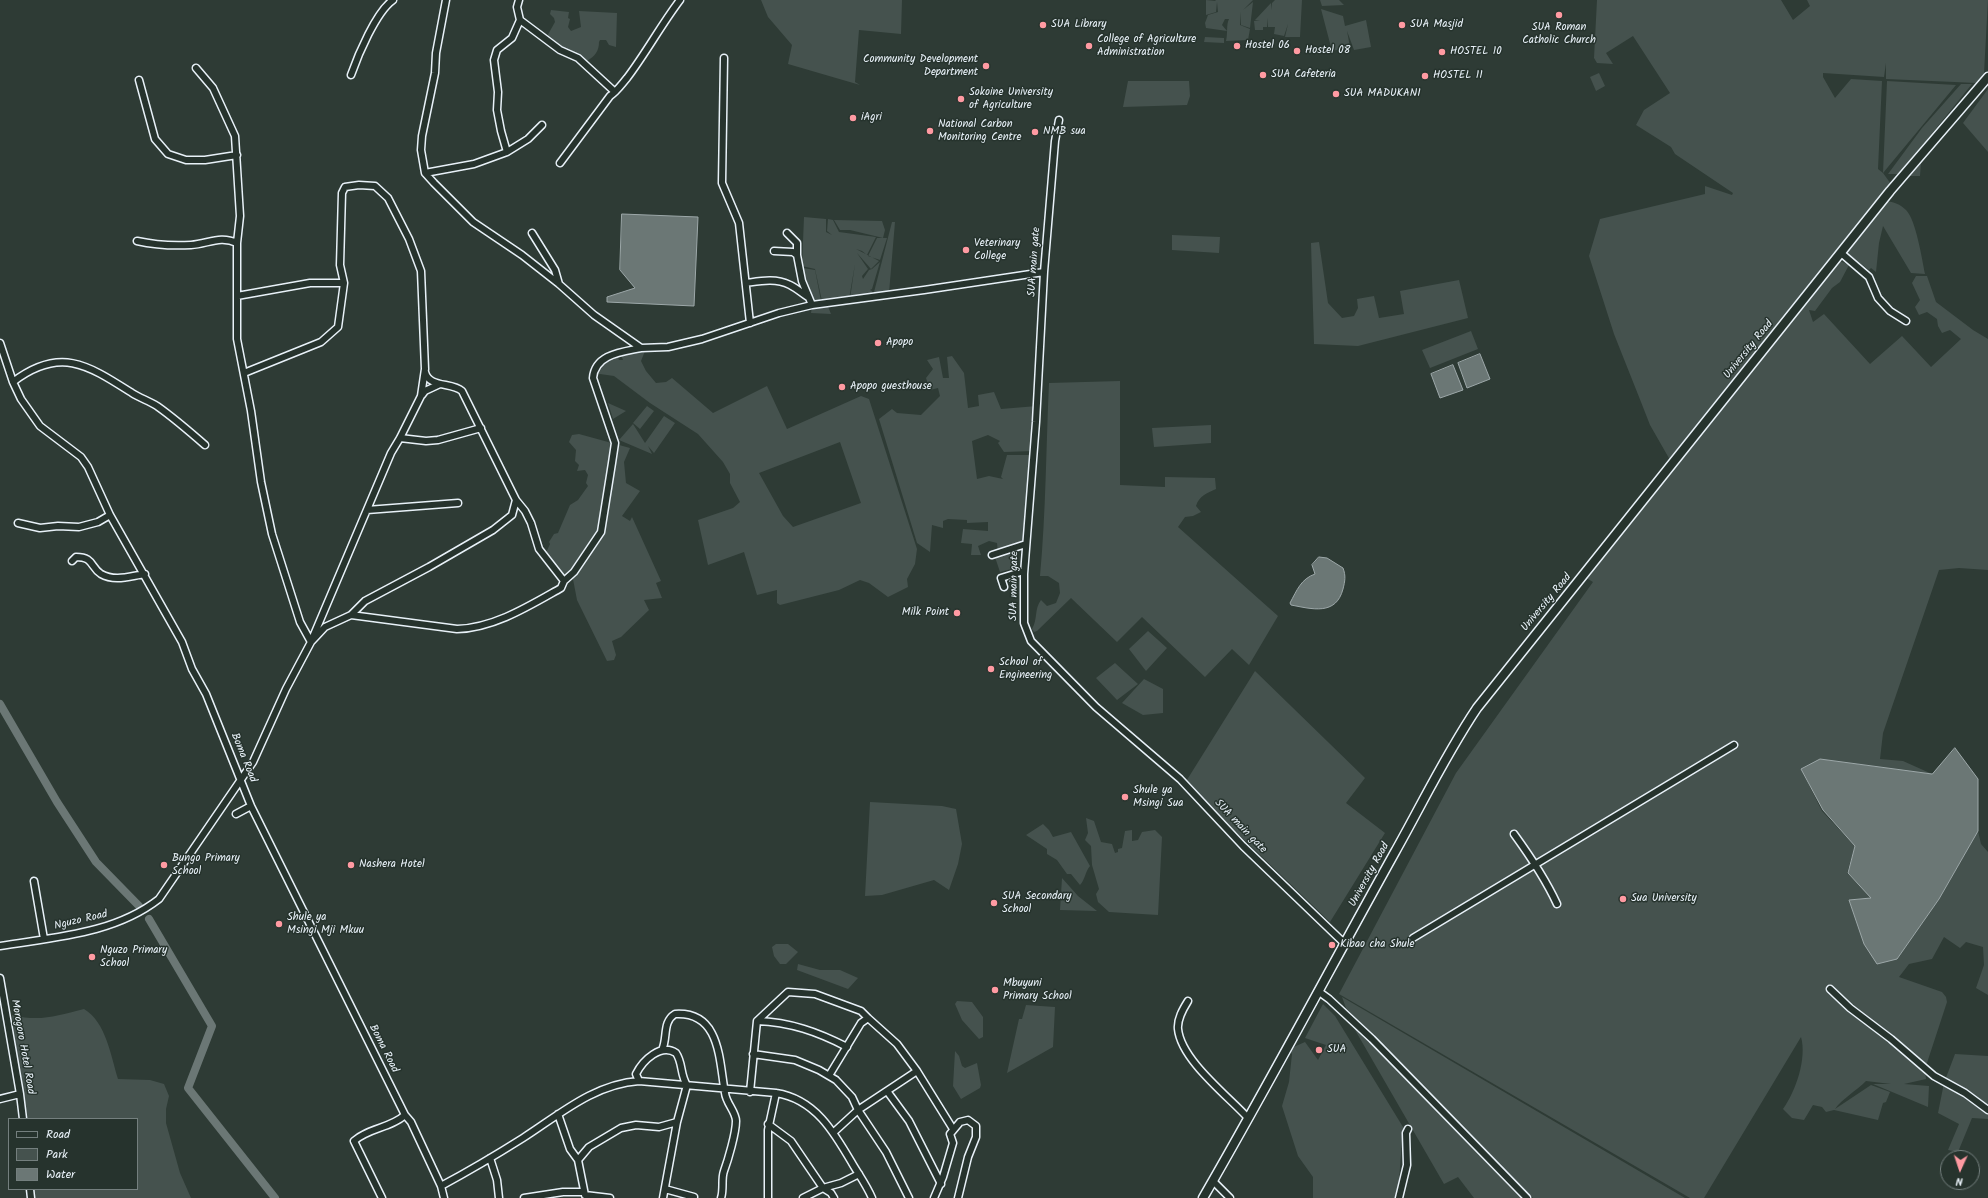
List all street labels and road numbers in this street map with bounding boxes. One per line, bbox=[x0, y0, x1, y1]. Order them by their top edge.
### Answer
street label: SUA main gate bbox=[1026, 227, 1044, 297]
street label: University Road bbox=[1721, 318, 1777, 382]
street label: SUA main gate bbox=[1008, 551, 1022, 621]
street label: University Road bbox=[1519, 571, 1575, 635]
street label: Boma Road bbox=[227, 731, 259, 785]
street label: SUA main gate bbox=[1211, 797, 1269, 857]
street label: University Road bbox=[1347, 841, 1393, 909]
street label: Nguzo Road bbox=[53, 908, 109, 934]
street label: Morogoro Hotel Road bbox=[7, 998, 37, 1096]
street label: Boma Road bbox=[365, 1023, 401, 1075]

